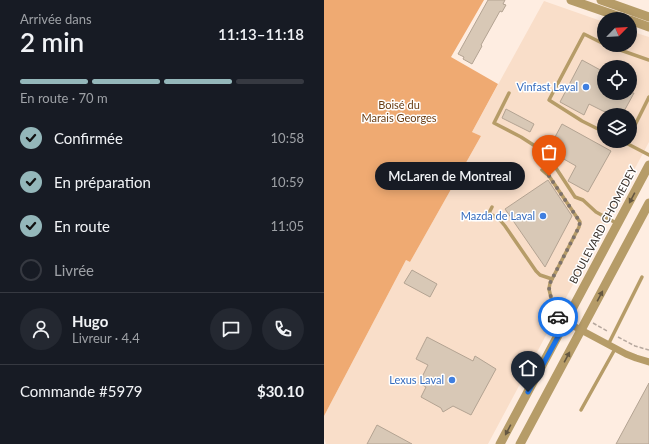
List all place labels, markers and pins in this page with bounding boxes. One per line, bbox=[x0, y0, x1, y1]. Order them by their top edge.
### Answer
place label: Vinfast Laval bbox=[516, 80, 578, 93]
marker: Vinfast Laval bbox=[581, 82, 591, 92]
pin bbox=[532, 135, 566, 176]
callout: McLaren de Montreal bbox=[375, 162, 525, 190]
place label: Mazda de Laval bbox=[461, 209, 535, 222]
marker: Mazda de Laval bbox=[538, 211, 548, 221]
pin bbox=[511, 351, 545, 392]
place label: Lexus Laval bbox=[389, 373, 444, 386]
marker: Lexus Laval bbox=[447, 375, 457, 385]

